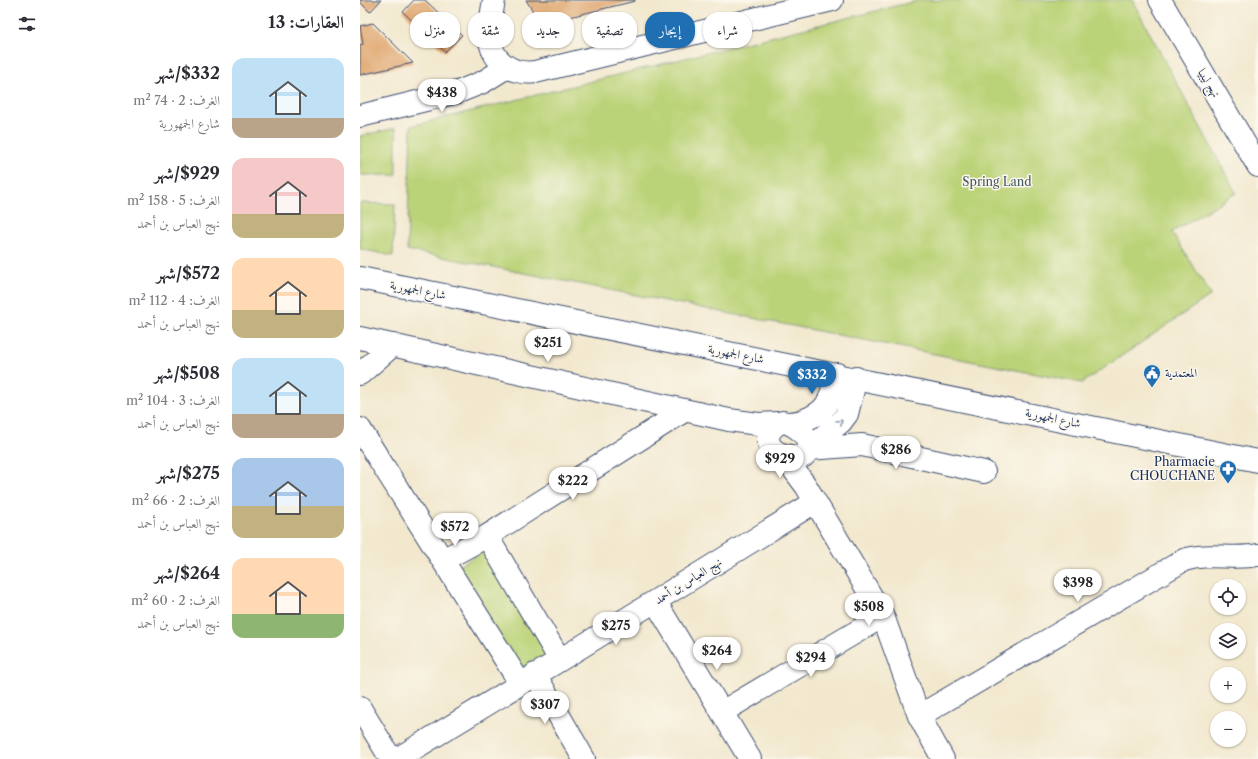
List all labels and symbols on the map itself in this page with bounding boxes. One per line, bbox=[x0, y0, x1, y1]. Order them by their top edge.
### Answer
street label: نهج ليبيا bbox=[1192, 66, 1224, 102]
pin: $438 bbox=[418, 79, 466, 113]
park label: Spring Land bbox=[962, 174, 1032, 189]
street label: شارع الجمهورية bbox=[388, 277, 447, 306]
pin: $251 bbox=[524, 329, 572, 363]
street label: شارع الجمهورية bbox=[706, 341, 765, 370]
pin: $332 bbox=[788, 361, 836, 395]
public building icon: المعتمدية bbox=[1142, 363, 1162, 388]
place label: المعتمدية bbox=[1165, 365, 1198, 381]
street label: شارع الجمهورية bbox=[1023, 404, 1082, 435]
one-way arrow bbox=[835, 419, 843, 427]
pin: $286 bbox=[872, 436, 920, 470]
pin: $929 bbox=[756, 445, 804, 479]
place label: Pharmacie CHOUCHANE bbox=[1130, 454, 1215, 483]
pharmacy icon: Pharmacie CHOUCHANE bbox=[1218, 459, 1238, 484]
pin: $222 bbox=[549, 467, 597, 501]
pin: $572 bbox=[431, 513, 479, 547]
street label: نهج العباس بن أحمد bbox=[651, 554, 726, 611]
pin: $398 bbox=[1054, 569, 1102, 603]
pin: $508 bbox=[845, 593, 893, 627]
pin: $275 bbox=[592, 612, 640, 646]
pin: $264 bbox=[693, 637, 741, 671]
pin: $294 bbox=[787, 644, 835, 678]
pin: $307 bbox=[521, 691, 569, 725]

